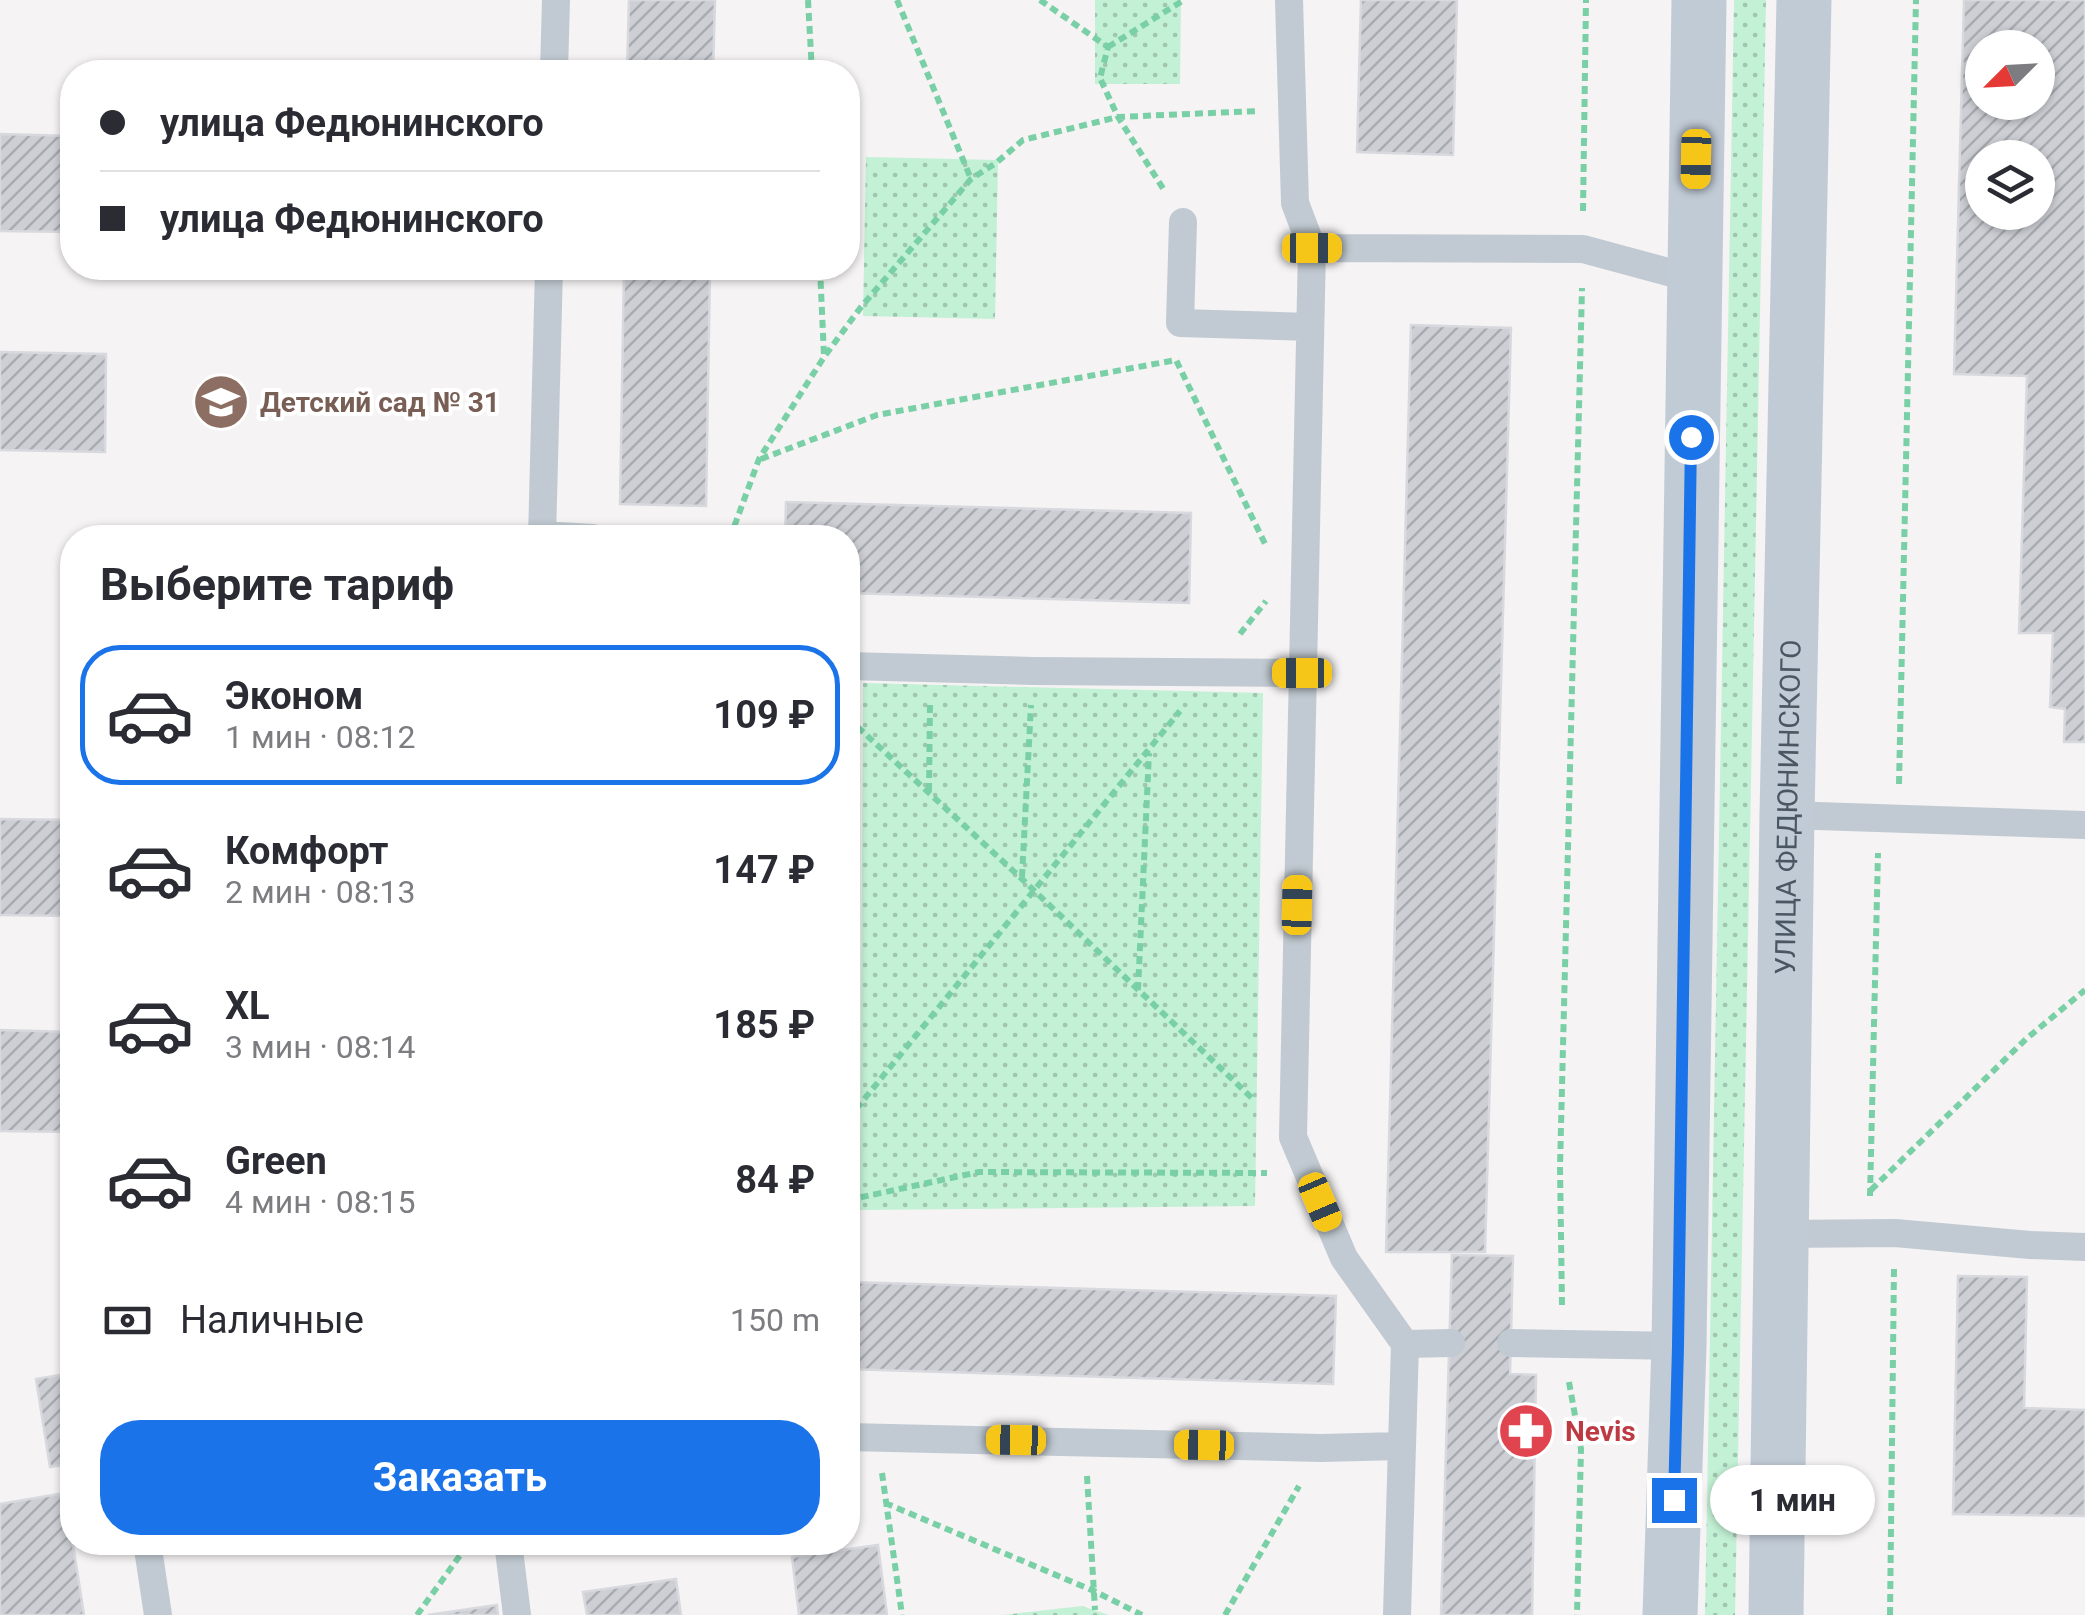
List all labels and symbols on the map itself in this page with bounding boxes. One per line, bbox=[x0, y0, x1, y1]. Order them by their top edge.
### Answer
north arrow bbox=[1965, 30, 2055, 120]
car bbox=[1680, 129, 1712, 189]
car bbox=[1282, 233, 1342, 263]
school or university icon: Детский сад № 31 bbox=[191, 372, 251, 432]
place label: Детский сад № 31 bbox=[260, 386, 500, 419]
route start bbox=[1669, 415, 1714, 460]
street label: УЛИЦА ФЕДЮНИНСКОГО bbox=[1769, 639, 1808, 975]
car bbox=[1272, 658, 1332, 688]
car bbox=[1281, 875, 1313, 935]
car bbox=[1294, 1169, 1346, 1235]
pharmacy icon: Nevis bbox=[1496, 1401, 1556, 1461]
place label: Nevis bbox=[1565, 1415, 1636, 1448]
car bbox=[986, 1424, 1046, 1456]
car bbox=[1174, 1429, 1234, 1461]
callout: 1 мин bbox=[1709, 1465, 1874, 1535]
route end bbox=[1652, 1478, 1697, 1523]

